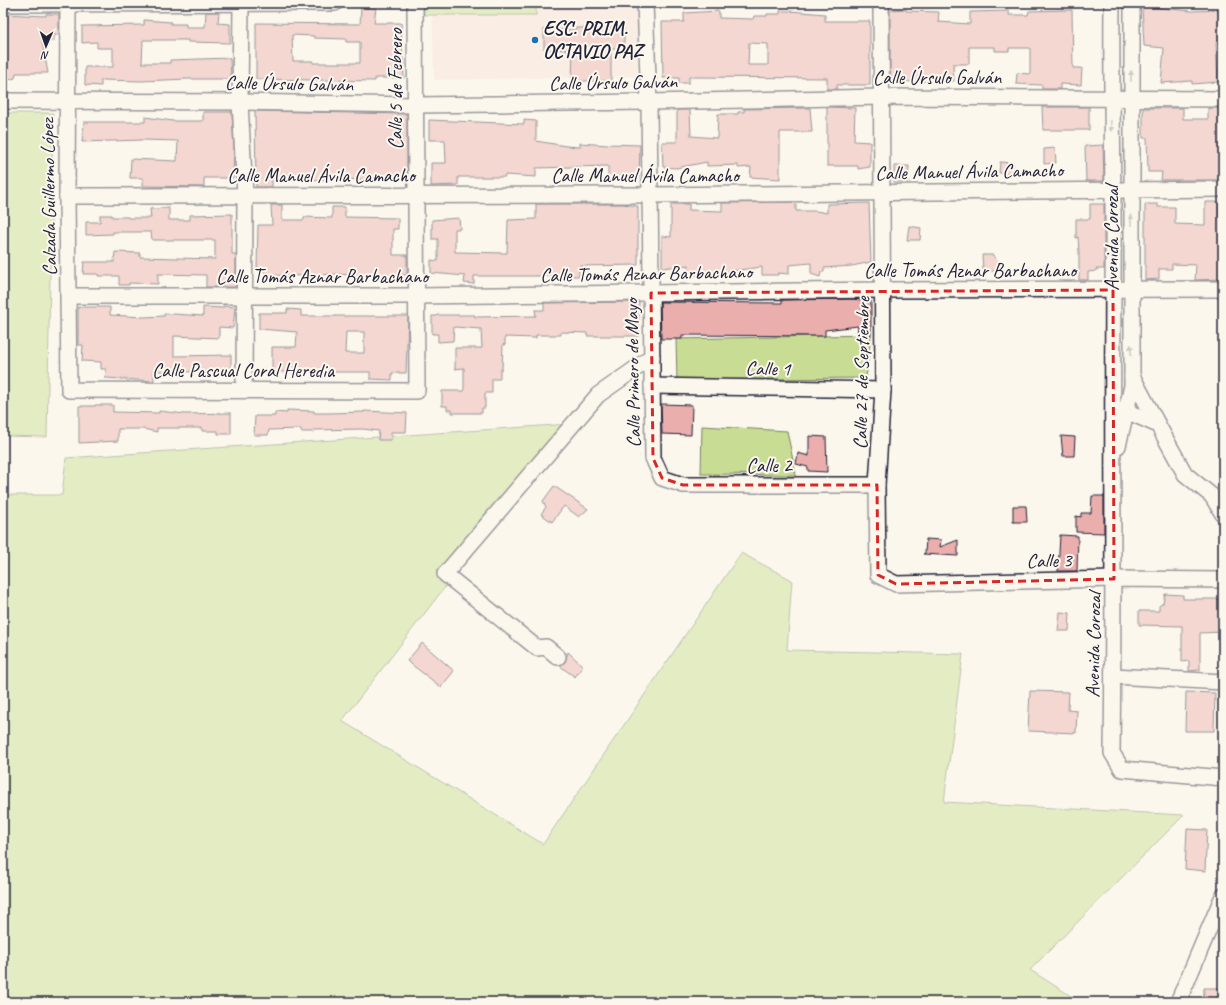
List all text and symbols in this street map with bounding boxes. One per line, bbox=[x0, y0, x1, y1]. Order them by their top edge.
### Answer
place label: ESC. PRIM. OCTAVIO PAZ bbox=[543, 16, 646, 64]
north arrow bbox=[26, 26, 66, 66]
street label: Calle 5 de Febrero bbox=[383, 27, 408, 150]
marker: ESC. PRIM. OCTAVIO PAZ bbox=[530, 35, 540, 45]
text: N bbox=[40, 49, 49, 63]
street label: Calle Úrsulo Galván bbox=[873, 65, 1002, 90]
street label: Calle Úrsulo Galván bbox=[549, 69, 678, 96]
one-way arrow bbox=[1128, 69, 1134, 82]
street label: Calle Úrsulo Galván bbox=[225, 70, 354, 97]
street label: Calzada Guillermo López bbox=[35, 116, 62, 276]
one-way arrow bbox=[1108, 120, 1114, 133]
street label: Calle Manuel Ávila Camacho bbox=[875, 157, 1065, 186]
street label: Calle Manuel Ávila Camacho bbox=[227, 163, 417, 188]
street label: Calle Manuel Ávila Camacho bbox=[551, 163, 741, 188]
street label: Avenida Corozal bbox=[1099, 182, 1124, 291]
one-way arrow bbox=[1128, 213, 1134, 226]
street label: Calle Tomás Aznar Barbachano bbox=[864, 258, 1078, 283]
street label: Calle Tomás Aznar Barbachano bbox=[540, 259, 754, 288]
street label: Calle Tomás Aznar Barbachano bbox=[216, 264, 430, 289]
street label: Calle 27 de Septiembre bbox=[848, 295, 875, 449]
street label: Calle Primero de Mayo bbox=[619, 296, 646, 448]
one-way arrow bbox=[1128, 343, 1134, 356]
street label: Calle 1 bbox=[745, 356, 792, 381]
street label: Calle Pascual Coral Heredia bbox=[152, 358, 336, 383]
street label: Calle 2 bbox=[746, 453, 794, 478]
street label: Calle 3 bbox=[1026, 548, 1074, 573]
street label: Avenida Corozal bbox=[1080, 589, 1107, 698]

